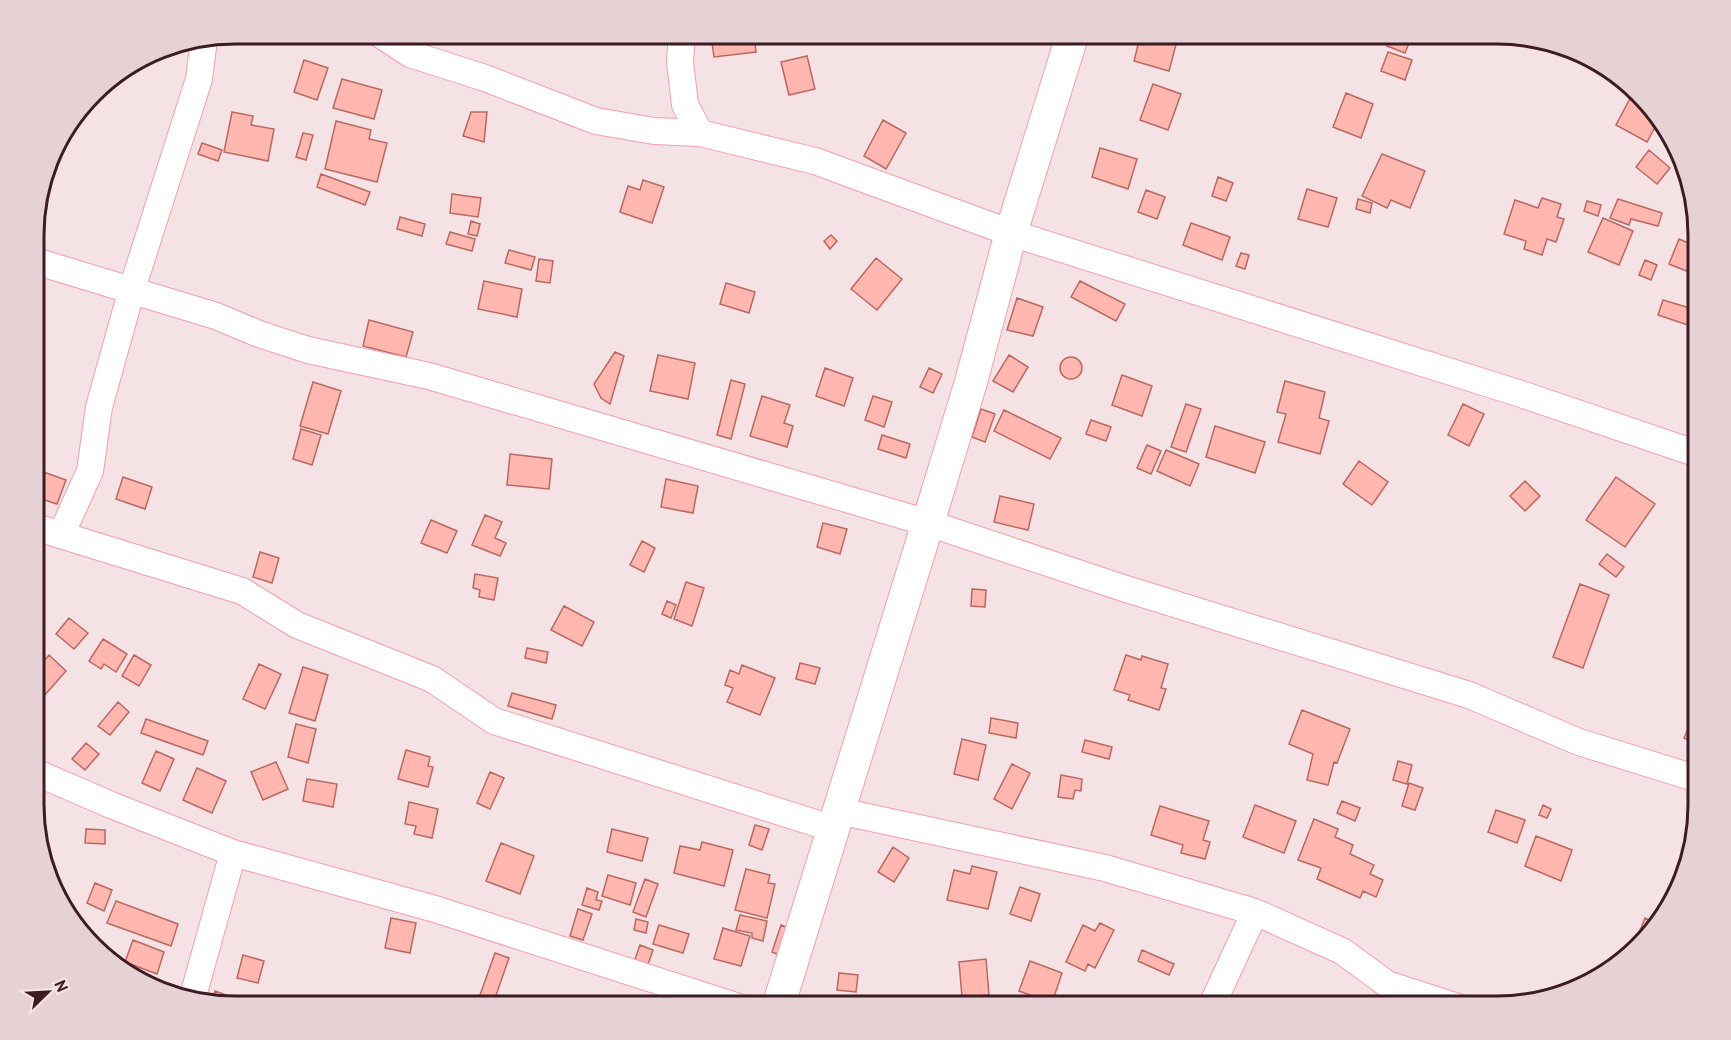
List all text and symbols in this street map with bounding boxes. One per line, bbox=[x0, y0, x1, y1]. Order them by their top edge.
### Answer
north arrow bbox=[18, 962, 78, 1022]
text: N bbox=[50, 977, 73, 995]

